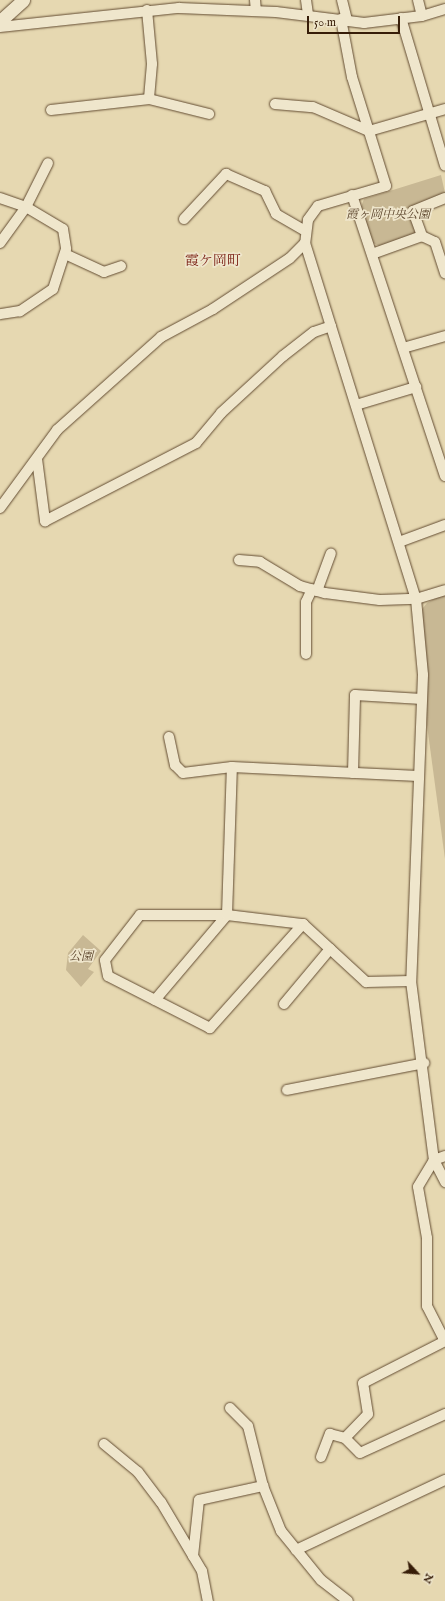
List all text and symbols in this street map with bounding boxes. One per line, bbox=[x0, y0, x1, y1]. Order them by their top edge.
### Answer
scale bar bbox=[309, 8, 402, 34]
text: 50 m bbox=[314, 15, 336, 30]
park label: 霞ヶ岡中央公園 bbox=[346, 208, 430, 222]
district label: 霞ケ岡町 bbox=[185, 253, 241, 269]
park label: 公園 bbox=[69, 950, 93, 964]
north arrow bbox=[397, 1553, 437, 1593]
text: N bbox=[419, 1571, 436, 1586]

